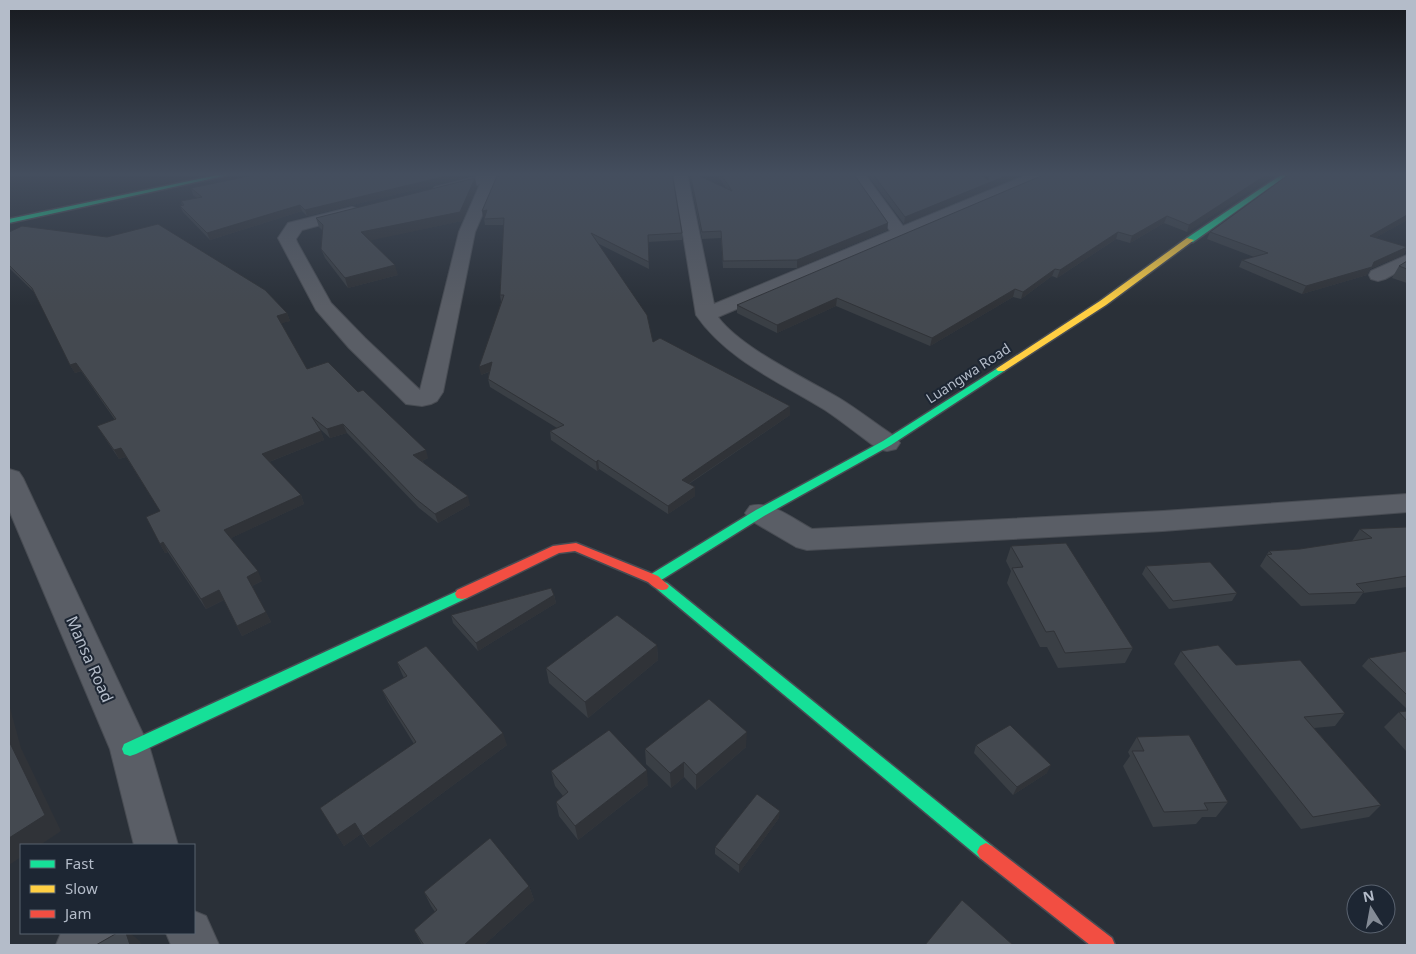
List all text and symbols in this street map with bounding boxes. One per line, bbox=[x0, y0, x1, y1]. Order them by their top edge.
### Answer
street label: Luangwa Road bbox=[922, 339, 1014, 407]
street label: Mansa Road bbox=[61, 612, 119, 706]
legend bbox=[20, 844, 195, 934]
text: Fast bbox=[65, 853, 94, 873]
text: Slow bbox=[65, 878, 98, 898]
north arrow bbox=[1346, 884, 1396, 934]
text: N bbox=[1361, 885, 1376, 906]
text: Jam bbox=[63, 903, 92, 923]

